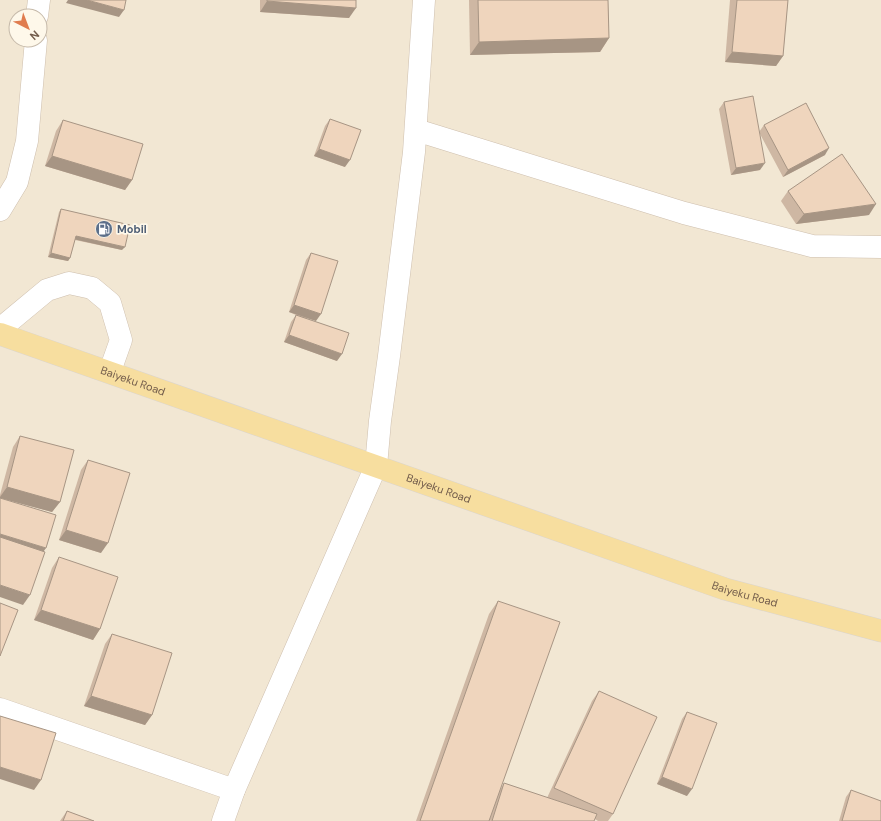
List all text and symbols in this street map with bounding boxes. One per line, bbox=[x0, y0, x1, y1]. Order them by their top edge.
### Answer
north arrow bbox=[8, 8, 48, 48]
text: N bbox=[27, 28, 42, 43]
fuel station icon: Mobil bbox=[94, 219, 114, 239]
place label: Mobil bbox=[117, 222, 147, 236]
street label: Baiyeku Road bbox=[99, 363, 167, 399]
street label: Baiyeku Road bbox=[404, 470, 473, 506]
street label: Baiyeku Road bbox=[710, 578, 779, 610]

